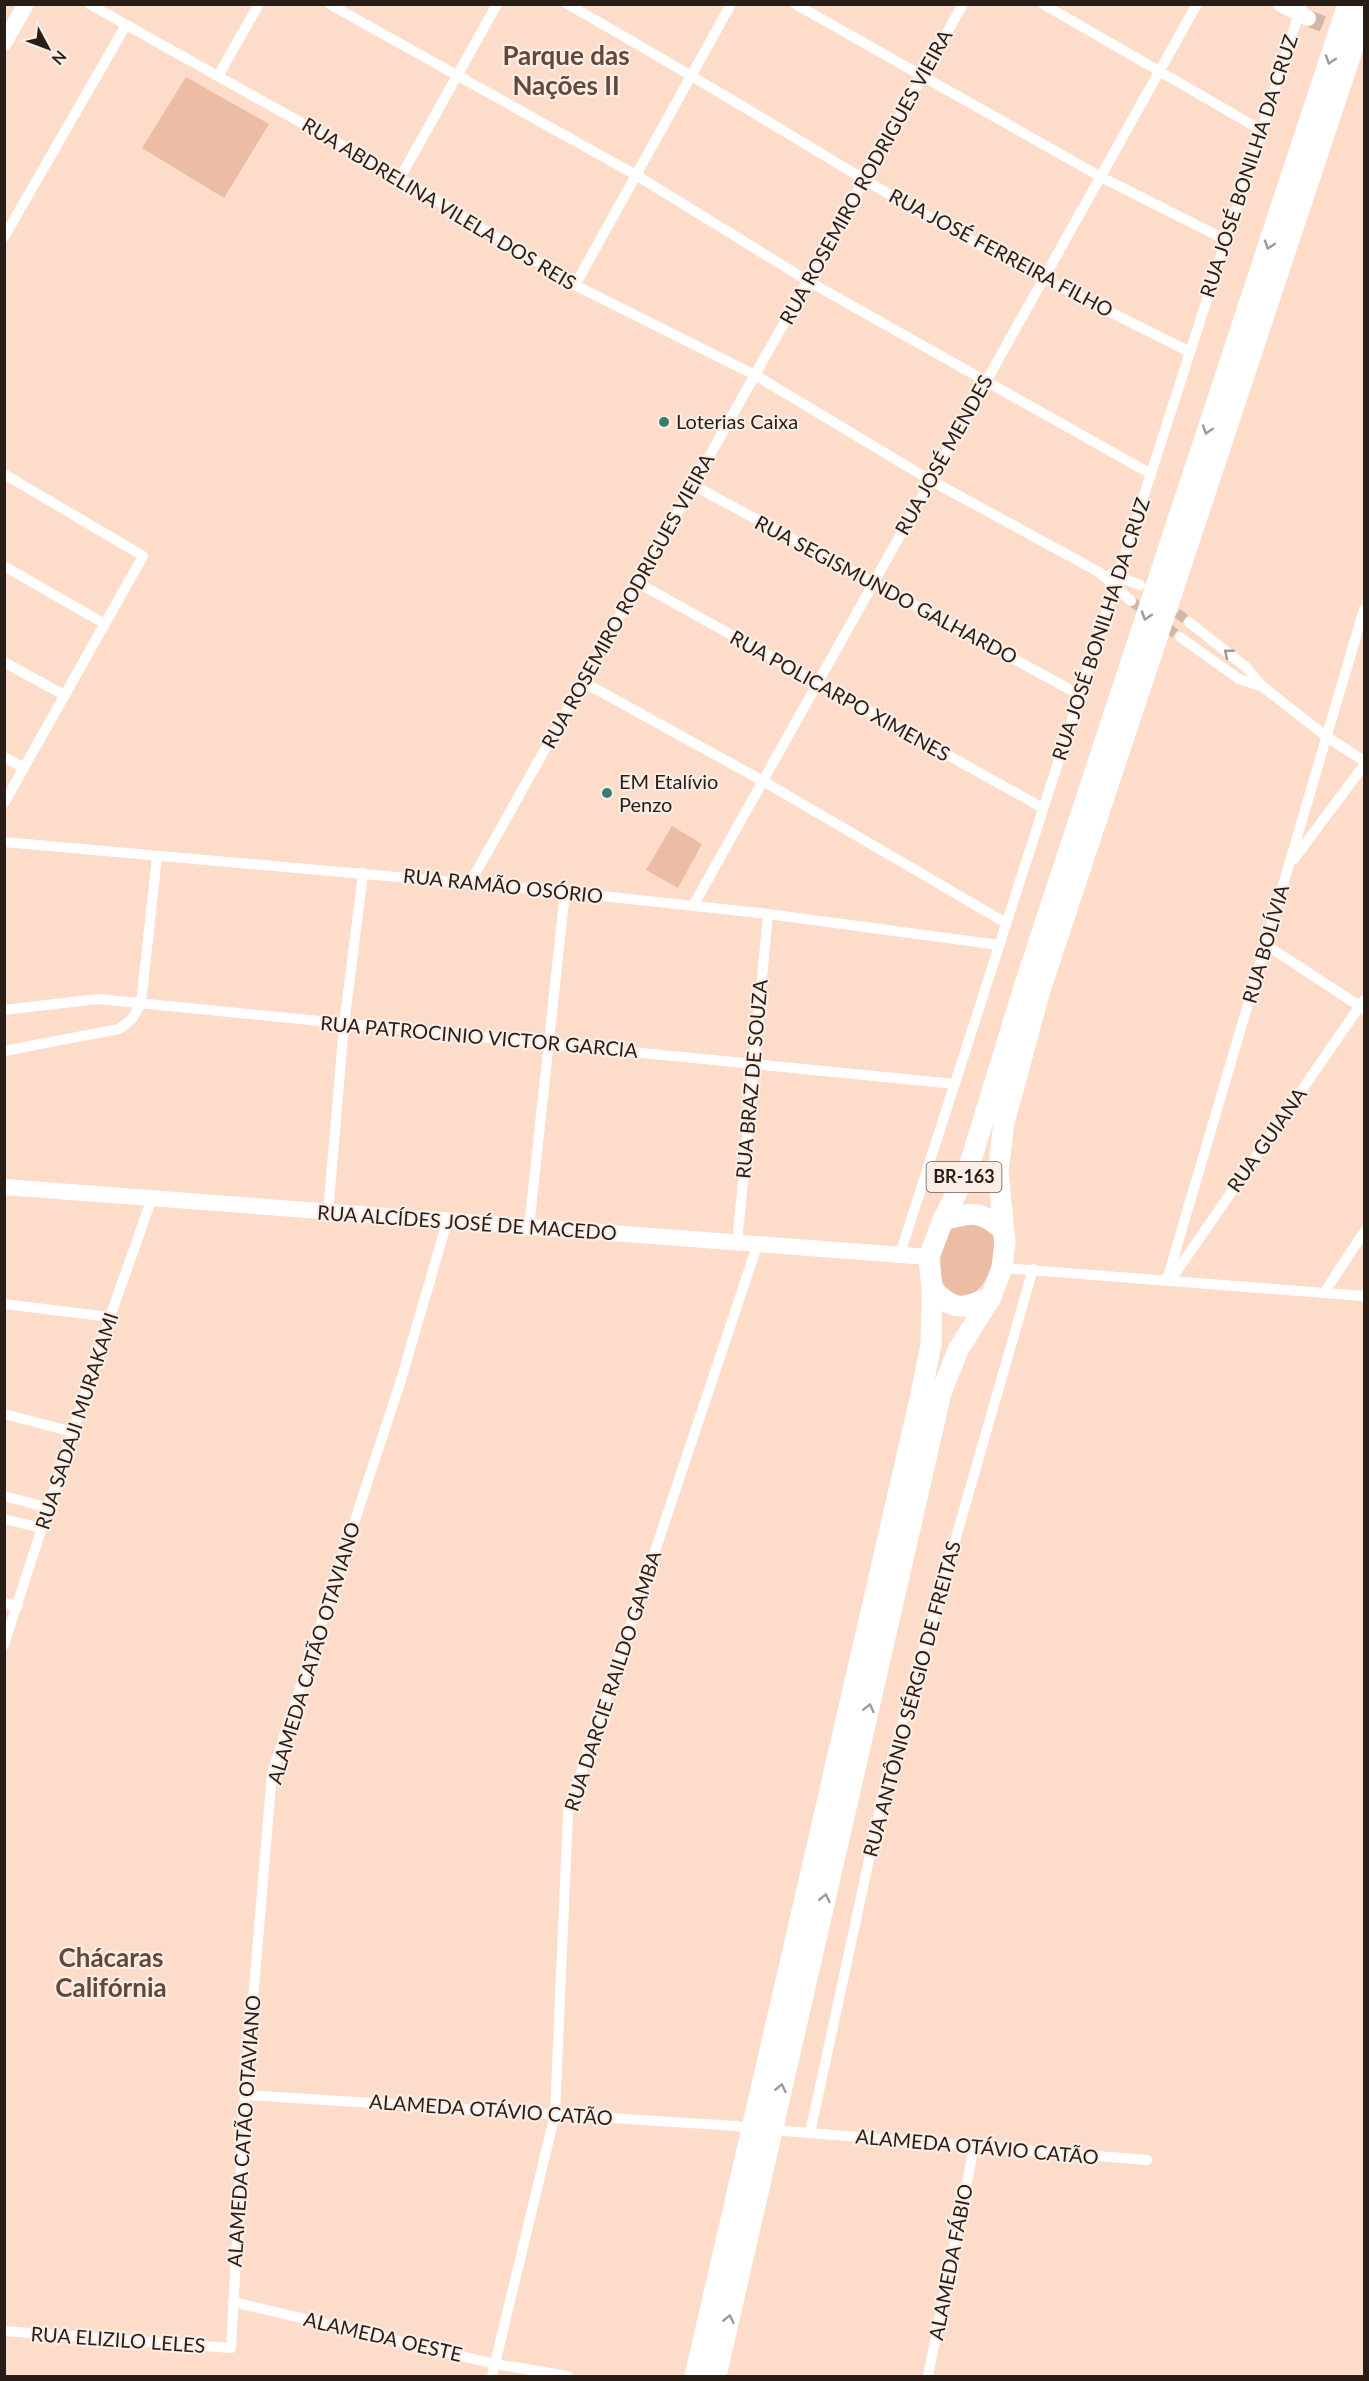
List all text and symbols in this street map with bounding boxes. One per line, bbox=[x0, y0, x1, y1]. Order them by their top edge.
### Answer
north arrow bbox=[18, 18, 78, 78]
street label: RUA ROSEMIRO RODRIGUES VIEIRA bbox=[774, 24, 957, 328]
street label: RUA JOSÉ BONILHA DA CRUZ bbox=[1194, 31, 1302, 300]
district label: Parque das Nações II bbox=[502, 39, 630, 101]
text: N bbox=[48, 47, 71, 69]
one-way arrow bbox=[1324, 54, 1337, 65]
street label: RUA ABDRELINA VILELA DOS REIS bbox=[298, 112, 581, 295]
street label: RUA JOSÉ FERREIRA FILHO bbox=[885, 183, 1118, 321]
one-way arrow bbox=[1263, 239, 1276, 250]
street label: RUA JOSÉ MENDES bbox=[889, 370, 997, 539]
place label: Loterias Caixa bbox=[676, 409, 798, 433]
marker: Loterias Caixa bbox=[657, 415, 671, 429]
one-way arrow bbox=[1202, 424, 1215, 435]
street label: RUA ROSEMIRO RODRIGUES VIEIRA bbox=[536, 448, 719, 752]
street label: RUA JOSÉ BONILHA DA CRUZ bbox=[1046, 494, 1154, 763]
street label: RUA SEGISMUNDO GALHARDO bbox=[751, 510, 1022, 669]
one-way arrow bbox=[1141, 610, 1154, 621]
street label: RUA POLICARPO XIMENES bbox=[726, 625, 955, 766]
one-way arrow bbox=[1223, 649, 1234, 660]
place label: EM Etalívio Penzo bbox=[619, 769, 718, 816]
marker: EM Etalívio Penzo bbox=[600, 786, 614, 800]
street label: RUA RAMÃO OSÓRIO bbox=[402, 863, 604, 907]
street label: RUA BOLÍVIA bbox=[1237, 881, 1294, 1006]
street label: RUA BRAZ DE SOUZA bbox=[730, 978, 772, 1180]
street label: RUA PATROCINIO VICTOR GARCIA bbox=[319, 1010, 639, 1062]
street label: RUA GUIANA bbox=[1221, 1082, 1311, 1196]
road number: BR-163 bbox=[926, 1162, 1002, 1192]
street label: RUA ALCÍDES JOSÉ DE MACEDO bbox=[317, 1200, 618, 1244]
street label: RUA SADAJI MURAKAMI bbox=[30, 1309, 123, 1532]
street label: ALAMEDA CATÃO OTAVIANO bbox=[262, 1519, 364, 1787]
street label: RUA ANTÔNIO SÉRGIO DE FREITAS bbox=[857, 1538, 965, 1859]
street label: RUA DARCIE RAILDO GAMBA bbox=[559, 1547, 666, 1814]
one-way arrow bbox=[862, 1704, 875, 1714]
one-way arrow bbox=[818, 1894, 831, 1904]
district label: Chácaras Califórnia bbox=[55, 1941, 167, 2003]
street label: ALAMEDA CATÃO OTAVIANO bbox=[222, 1994, 264, 2268]
one-way arrow bbox=[774, 2084, 787, 2094]
street label: ALAMEDA OTÁVIO CATÃO bbox=[369, 2089, 614, 2129]
street label: ALAMEDA OTÁVIO CATÃO bbox=[855, 2123, 1100, 2169]
street label: ALAMEDA FÁBIO bbox=[923, 2182, 977, 2342]
street label: ALAMEDA OESTE bbox=[302, 2306, 465, 2366]
one-way arrow bbox=[721, 2315, 734, 2325]
street label: RUA ELIZILO LELES bbox=[30, 2321, 206, 2357]

